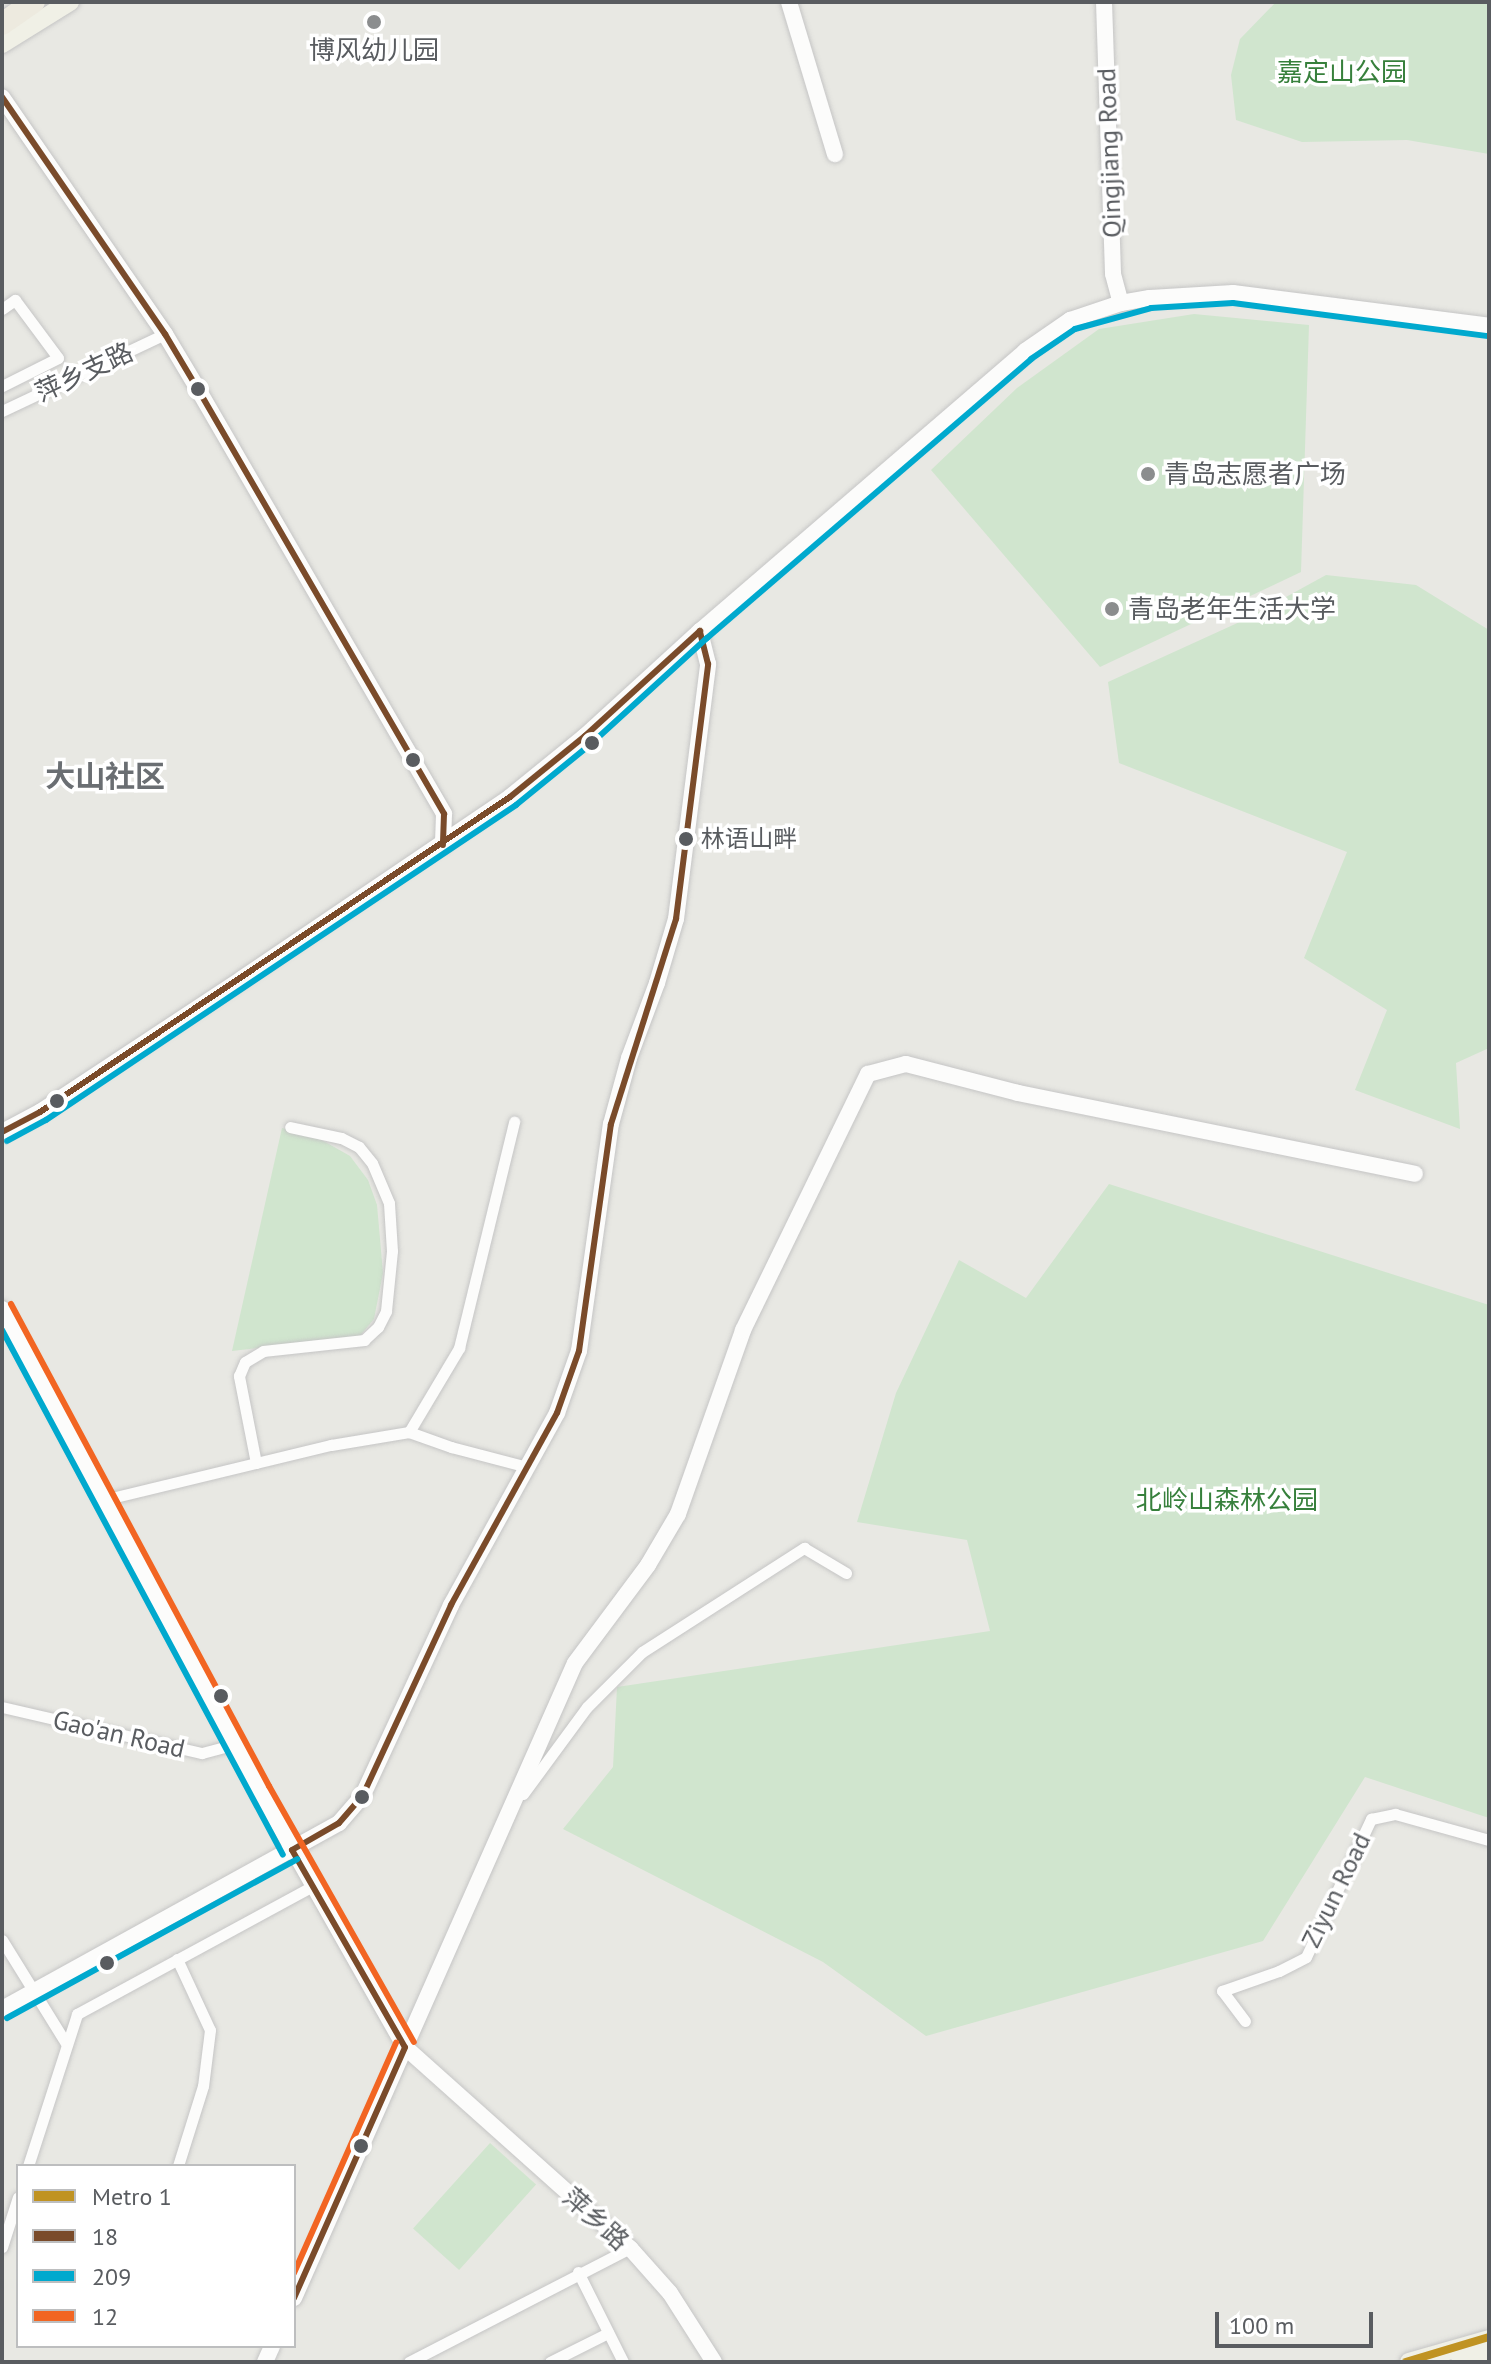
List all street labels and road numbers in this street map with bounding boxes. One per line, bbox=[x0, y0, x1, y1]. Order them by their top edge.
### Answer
street label: Qingjiang Road bbox=[1090, 68, 1128, 238]
street label: 萍乡支路 bbox=[30, 336, 138, 408]
street label: Gao'an Road bbox=[50, 1704, 188, 1764]
street label: Ziyun Road bbox=[1295, 1828, 1377, 1952]
street label: 萍乡路 bbox=[557, 2181, 635, 2257]

